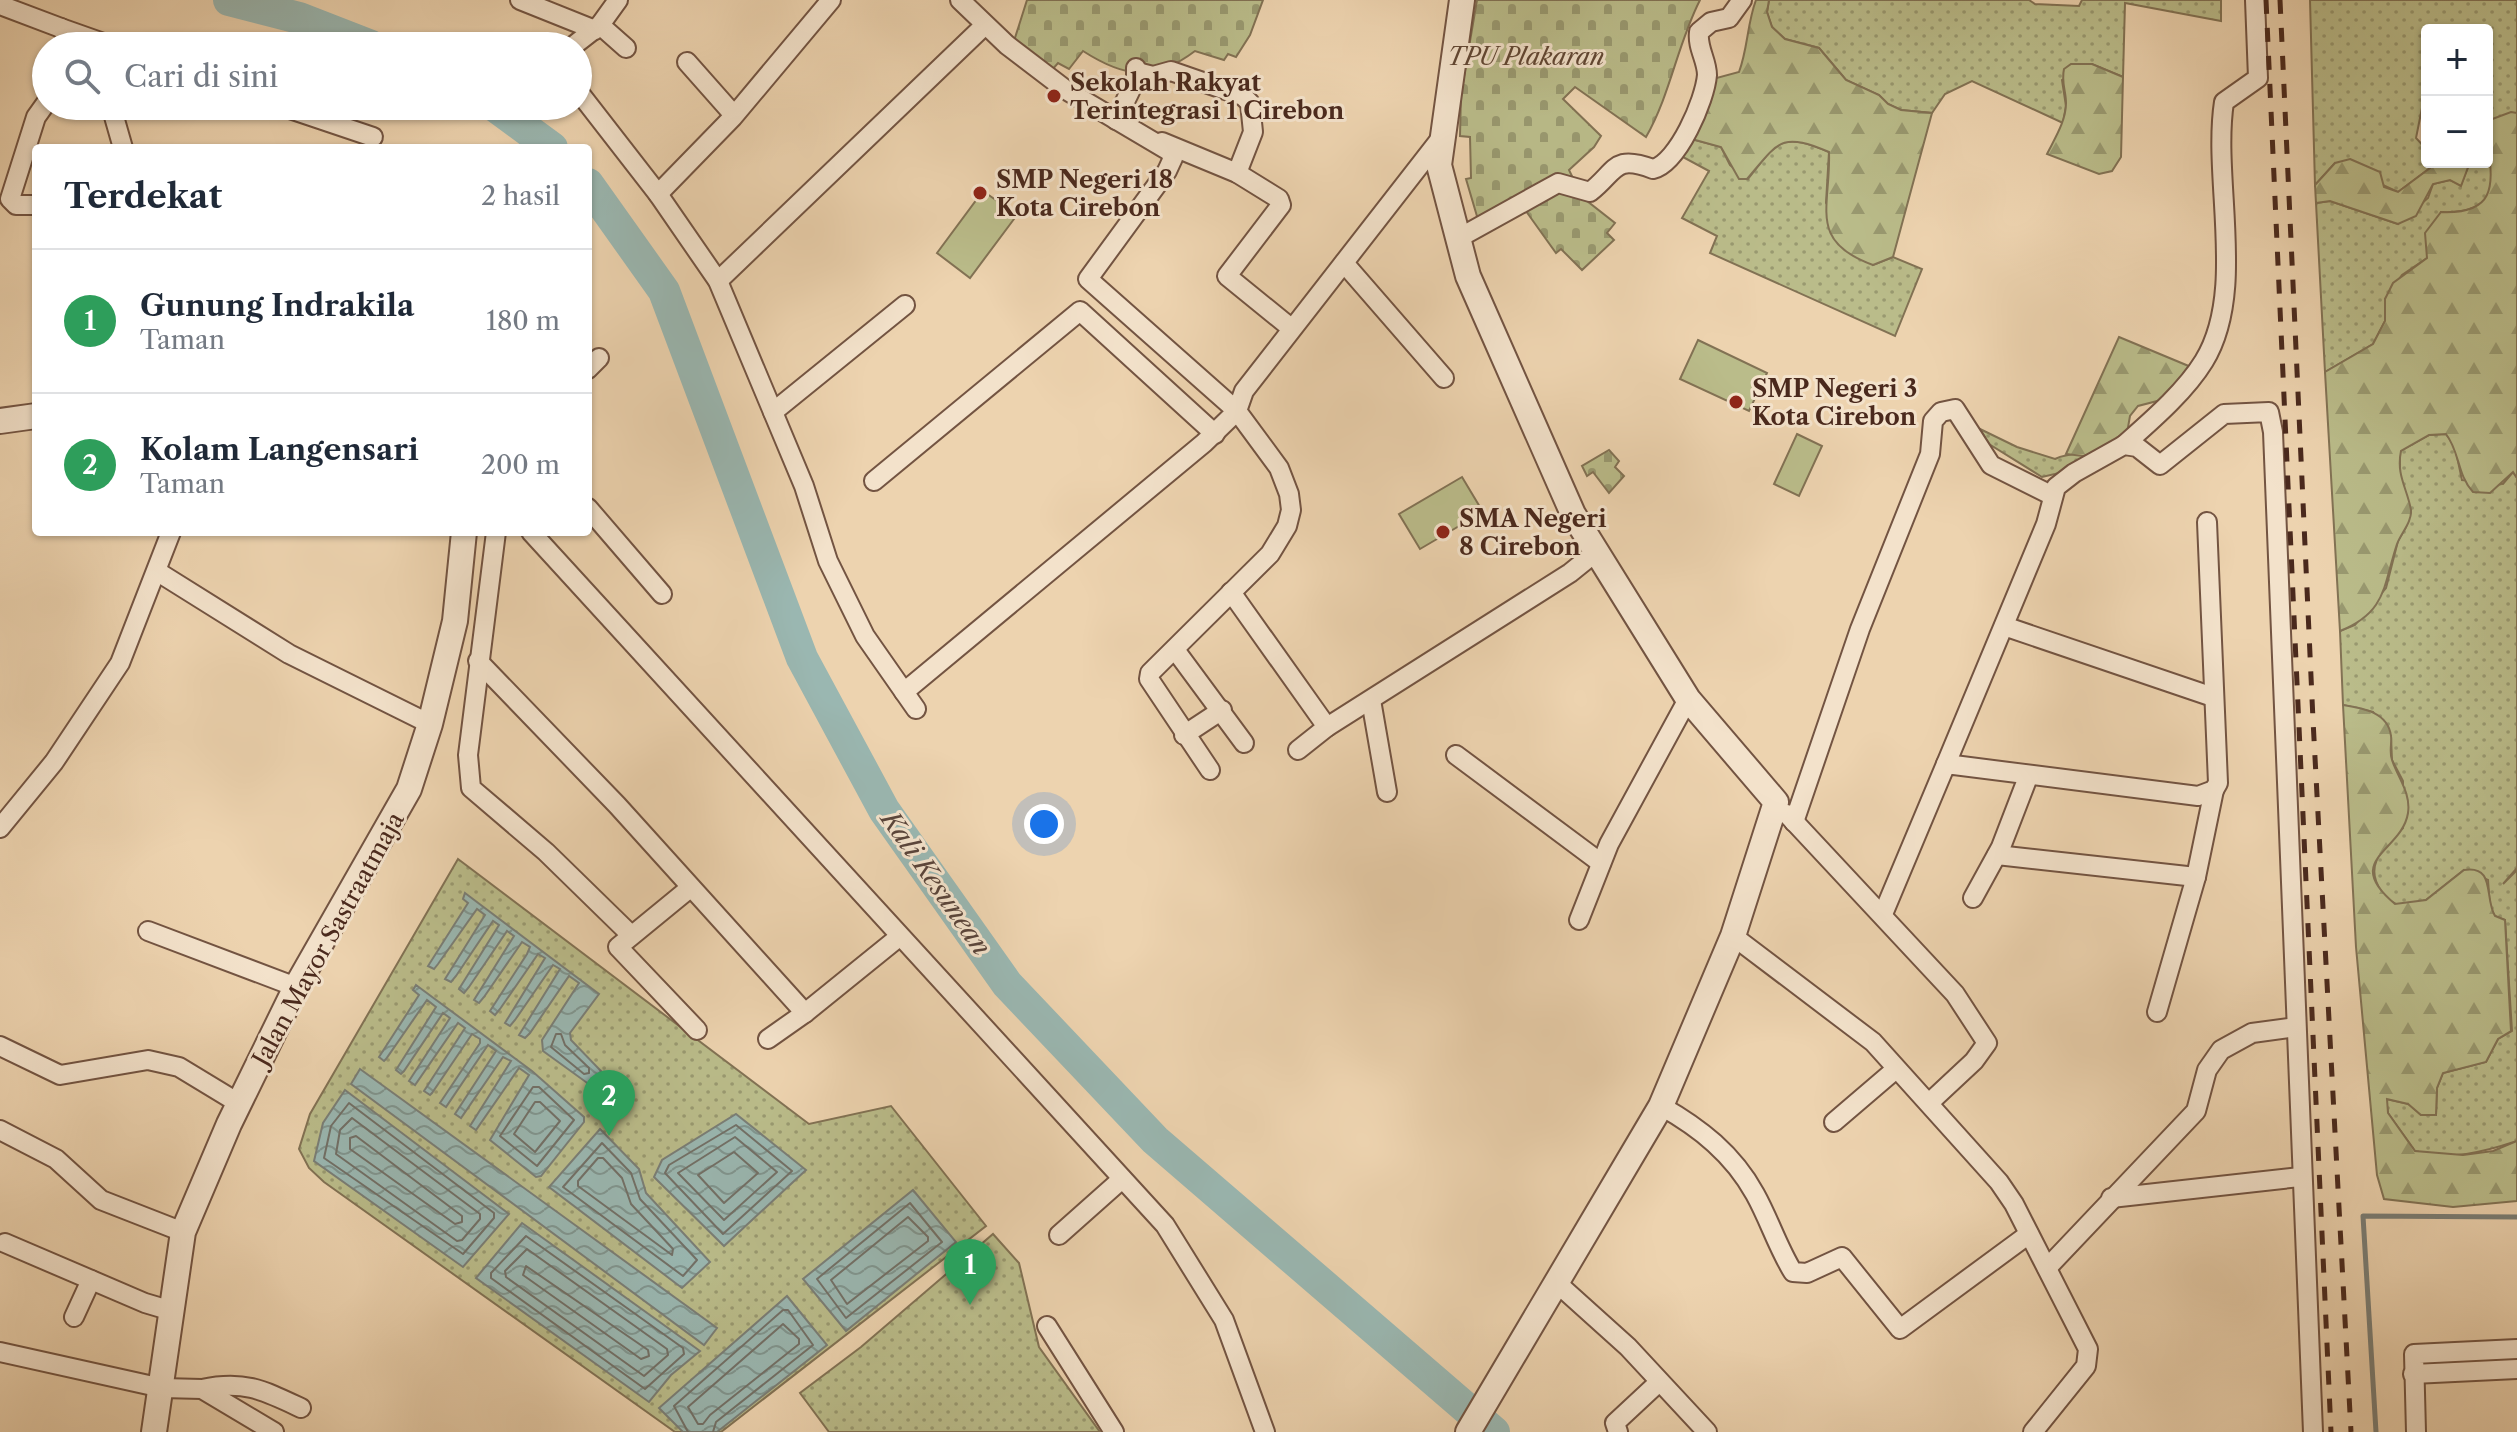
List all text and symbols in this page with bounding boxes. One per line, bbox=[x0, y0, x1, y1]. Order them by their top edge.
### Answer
map controls bbox=[2421, 24, 2493, 168]
button: + bbox=[2421, 24, 2493, 96]
search box bbox=[32, 32, 592, 120]
park label: TPU Plakaran bbox=[1447, 42, 1605, 71]
icon: search bbox=[60, 54, 104, 98]
text: Cari di sini bbox=[124, 58, 278, 95]
place label: Sekolah Rakyat Terintegrasi 1 Cirebon bbox=[1070, 68, 1345, 125]
marker: Sekolah Rakyat Terintegrasi 1 Cirebon bbox=[1045, 87, 1063, 105]
button: − bbox=[2421, 96, 2493, 168]
place label: SMP Negeri 18 Kota Cirebon bbox=[996, 165, 1173, 222]
text: Terdekat bbox=[64, 175, 222, 217]
text: 2 hasil bbox=[481, 180, 560, 212]
marker: SMP Negeri 18 Kota Cirebon bbox=[971, 184, 989, 202]
text: Gunung Indrakila bbox=[140, 287, 414, 324]
text: 1 bbox=[84, 305, 96, 337]
text: 180 m bbox=[486, 305, 560, 337]
text: Taman bbox=[140, 324, 225, 356]
place label: SMP Negeri 3 Kota Cirebon bbox=[1752, 374, 1917, 431]
marker: SMP Negeri 3 Kota Cirebon bbox=[1727, 393, 1745, 411]
text: Kolam Langensari bbox=[140, 431, 419, 468]
text: 2 bbox=[82, 449, 98, 481]
text: 200 m bbox=[481, 449, 560, 481]
text: Taman bbox=[140, 468, 225, 500]
place label: SMA Negeri 8 Cirebon bbox=[1459, 504, 1607, 561]
marker: SMA Negeri 8 Cirebon bbox=[1434, 523, 1452, 541]
water label: Kali Kesunean bbox=[873, 803, 998, 961]
your location bbox=[1024, 804, 1064, 844]
street label: Jalan Mayor Sastraatmaja bbox=[244, 807, 410, 1074]
pin: 2 bbox=[583, 1070, 635, 1136]
pin: 1 bbox=[944, 1239, 996, 1305]

